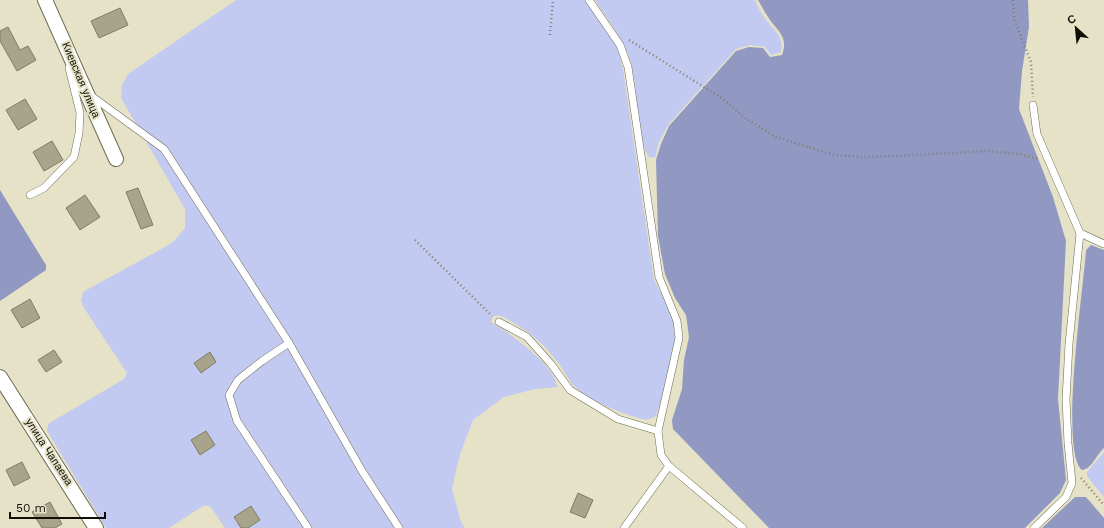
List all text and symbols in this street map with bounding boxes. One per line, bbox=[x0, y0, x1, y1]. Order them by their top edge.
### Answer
north arrow bbox=[1056, 8, 1096, 48]
text: С bbox=[1065, 12, 1078, 27]
street label: Киевская улица bbox=[59, 40, 103, 121]
street label: улица Чапаева bbox=[22, 416, 76, 489]
scale bar bbox=[10, 494, 105, 520]
text: 50 m bbox=[16, 501, 46, 515]

